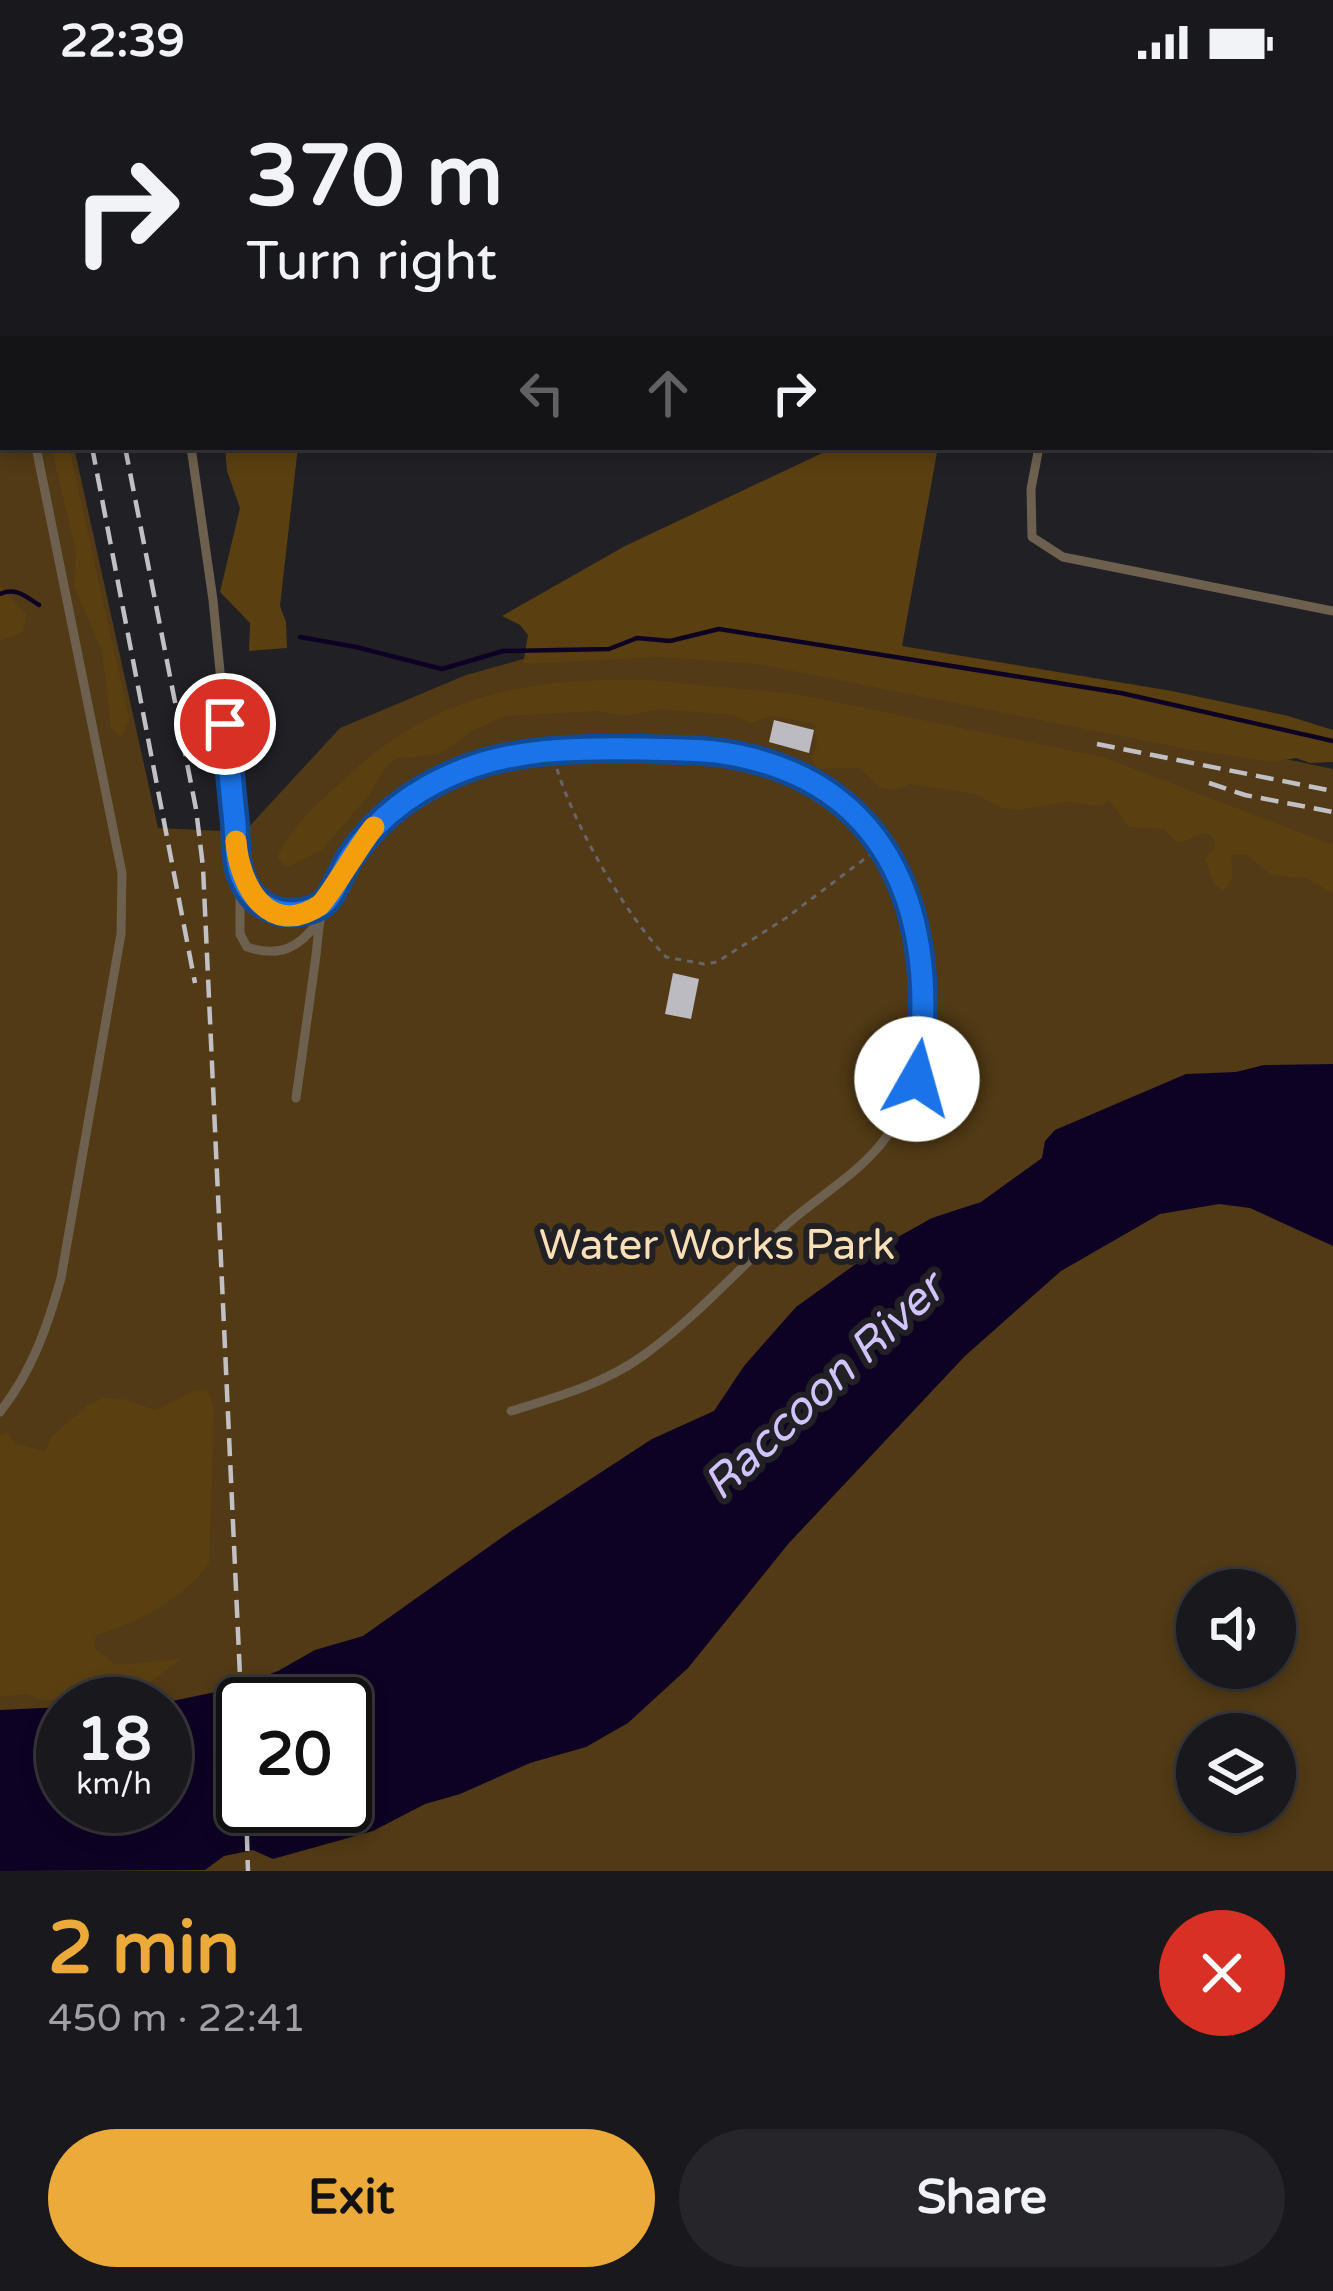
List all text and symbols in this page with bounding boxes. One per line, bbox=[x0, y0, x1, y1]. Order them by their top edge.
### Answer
text: 22:39 bbox=[60, 15, 185, 69]
text: 370 m bbox=[246, 127, 503, 228]
icon: right bbox=[48, 132, 204, 288]
text: Turn right bbox=[246, 229, 497, 294]
icon: left bbox=[509, 360, 575, 426]
icon: ahead bbox=[635, 360, 701, 426]
icon: right bbox=[761, 360, 827, 426]
pin bbox=[174, 673, 276, 775]
icon: arrive bbox=[192, 691, 258, 757]
position arrow bbox=[854, 1016, 980, 1142]
park label: Water Works Park bbox=[539, 1220, 895, 1271]
water label: Raccoon River bbox=[693, 1258, 959, 1512]
map controls bbox=[1176, 1569, 1296, 1833]
button: sound bbox=[1176, 1569, 1296, 1689]
speed limit sign: 20 bbox=[216, 1677, 372, 1833]
text: 18 bbox=[76, 1704, 152, 1776]
button: layers bbox=[1176, 1713, 1296, 1833]
text: km/h bbox=[76, 1766, 152, 1803]
text: 2 min bbox=[48, 1906, 240, 1993]
button: close bbox=[1159, 1910, 1285, 2036]
text: 450 m · 22:41 bbox=[48, 1995, 306, 2042]
button: Exit bbox=[48, 2129, 655, 2267]
button: Share bbox=[679, 2129, 1285, 2267]

